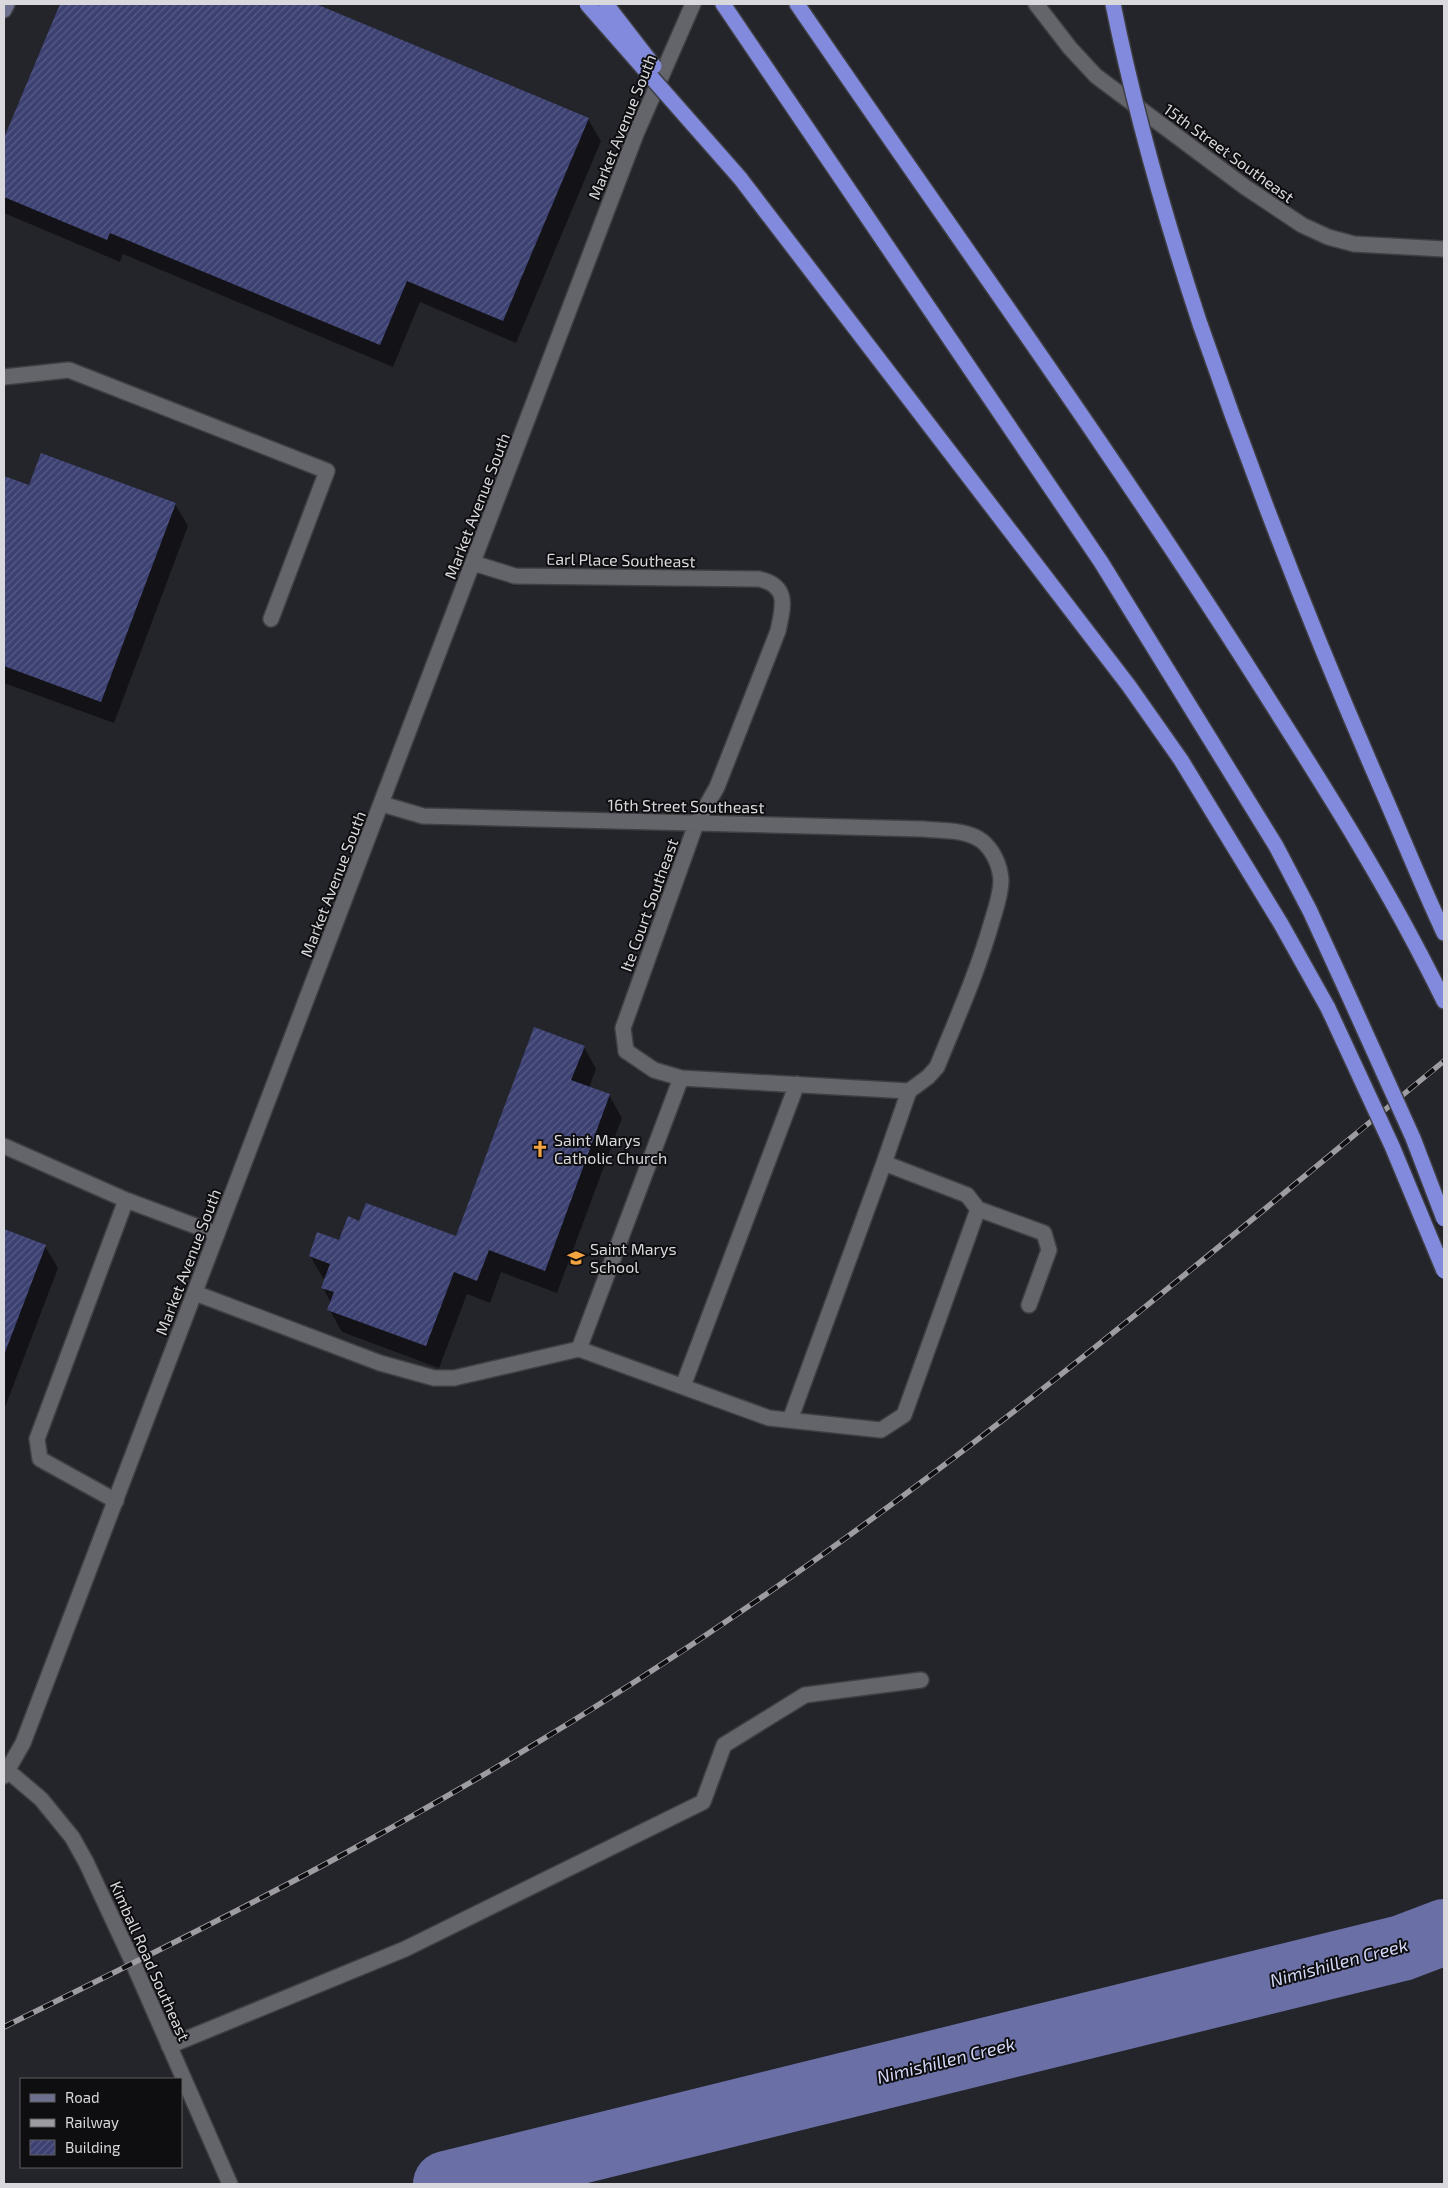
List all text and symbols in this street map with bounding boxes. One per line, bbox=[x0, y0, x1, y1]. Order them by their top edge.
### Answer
street label: Market Avenue South bbox=[584, 51, 659, 202]
street label: 15th Street Southeast bbox=[1161, 99, 1298, 206]
street label: Market Avenue South bbox=[440, 430, 513, 581]
street label: Earl Place Southeast bbox=[546, 549, 696, 570]
street label: 16th Street Southeast bbox=[608, 795, 765, 816]
street label: Market Avenue South bbox=[296, 808, 369, 959]
street label: Ite Court Southeast bbox=[616, 836, 681, 974]
place label: Saint Marys Catholic Church bbox=[554, 1130, 667, 1167]
church icon: Saint Marys Catholic Church bbox=[530, 1139, 550, 1159]
street label: Market Avenue South bbox=[151, 1186, 224, 1337]
place label: Saint Marys School bbox=[590, 1239, 677, 1276]
school or university icon: Saint Marys School bbox=[566, 1248, 586, 1268]
street label: Kimball Road Southeast bbox=[107, 1878, 194, 2044]
water label: Nimishillen Creek bbox=[1267, 1933, 1410, 1991]
water label: Nimishillen Creek bbox=[874, 2032, 1017, 2088]
legend bbox=[20, 2078, 182, 2168]
text: Road bbox=[65, 2088, 100, 2106]
text: Railway bbox=[65, 2113, 119, 2131]
text: Building bbox=[65, 2138, 121, 2156]

